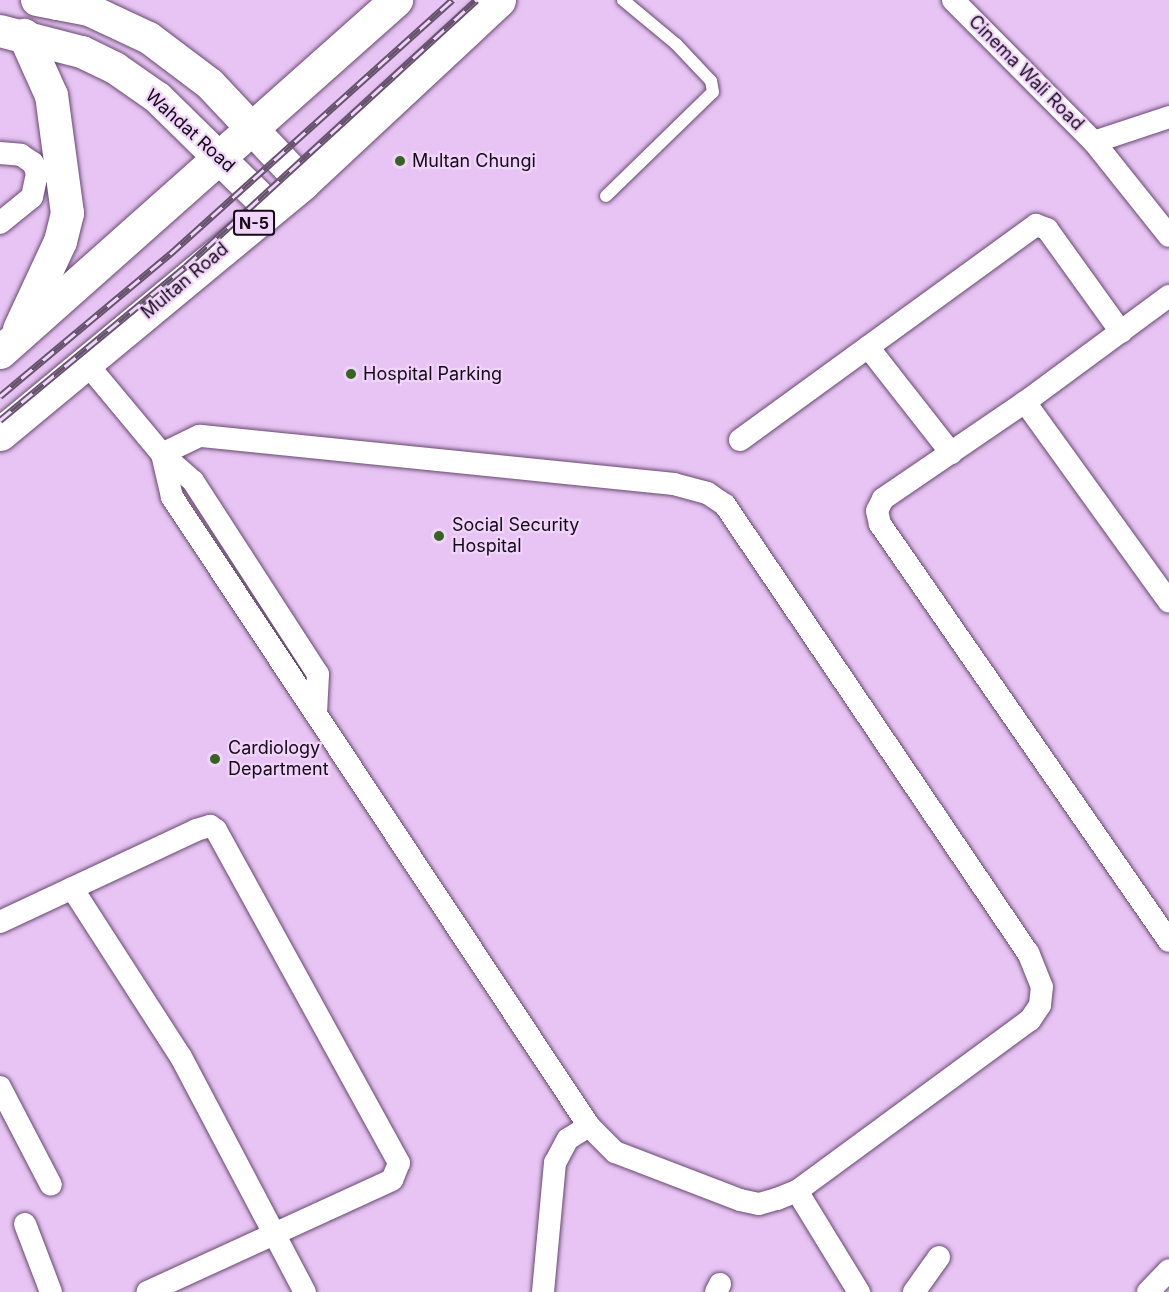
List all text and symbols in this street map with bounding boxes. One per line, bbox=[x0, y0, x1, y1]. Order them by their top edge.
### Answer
street label: Cinema Wali Road bbox=[964, 11, 1088, 135]
street label: Wahdat Road bbox=[141, 85, 239, 177]
place label: Multan Chungi bbox=[412, 150, 536, 172]
marker: Multan Chungi bbox=[393, 154, 407, 168]
road number: N-5 bbox=[233, 210, 275, 236]
street label: Multan Road bbox=[137, 238, 233, 324]
place label: Hospital Parking bbox=[363, 363, 502, 385]
marker: Hospital Parking bbox=[344, 367, 358, 381]
place label: Social Security Hospital bbox=[452, 515, 579, 558]
marker: Social Security Hospital bbox=[430, 527, 448, 545]
place label: Cardiology Department bbox=[228, 738, 329, 780]
marker: Cardiology Department bbox=[206, 750, 224, 768]

